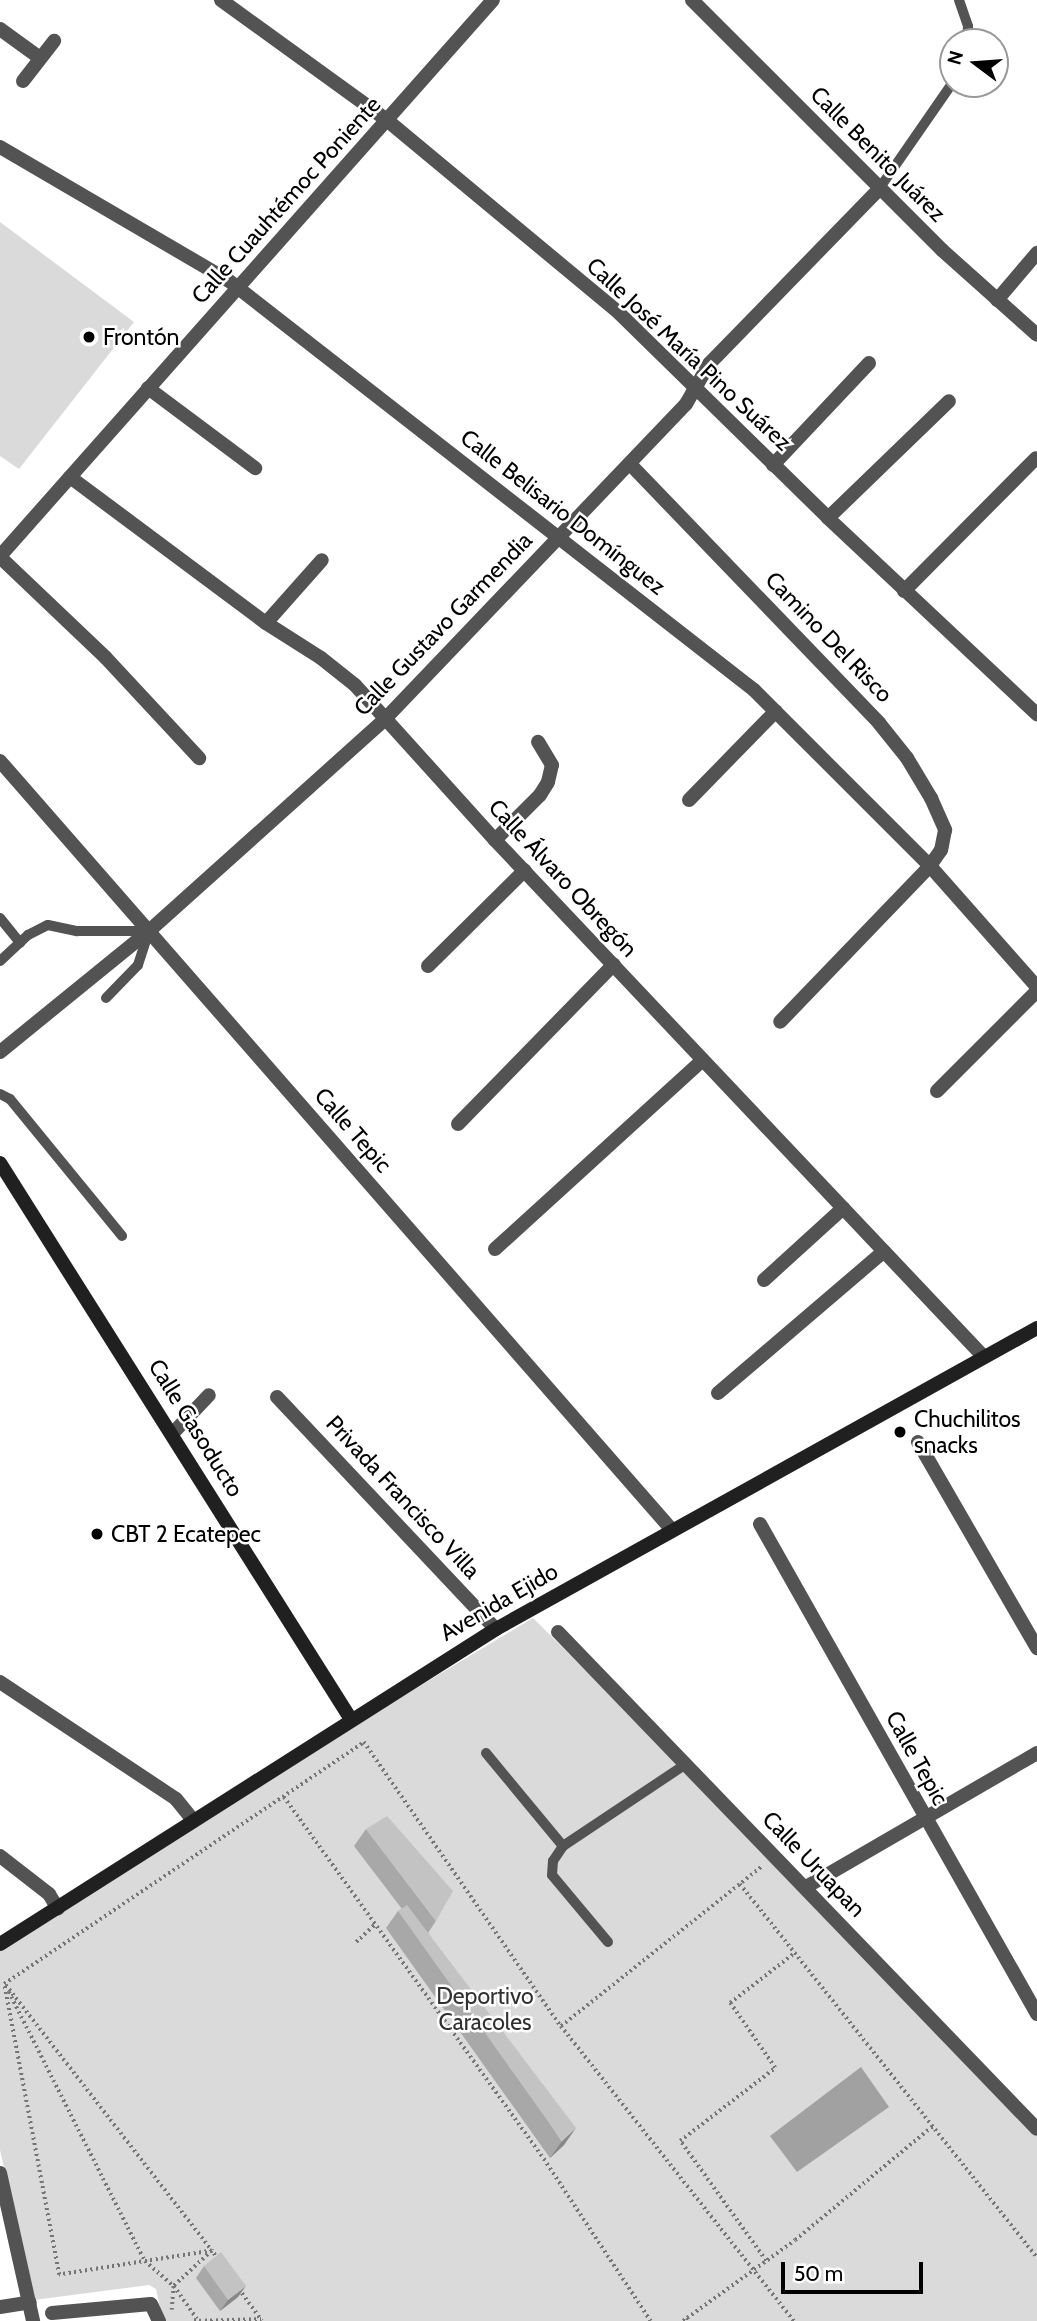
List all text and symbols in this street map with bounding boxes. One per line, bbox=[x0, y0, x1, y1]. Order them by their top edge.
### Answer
north arrow bbox=[939, 28, 1009, 98]
text: N bbox=[942, 48, 968, 67]
street label: Calle Benito Juárez bbox=[805, 81, 951, 227]
street label: Calle Cuauhtémoc Poniente bbox=[186, 91, 386, 309]
street label: Calle José María Pino Suárez bbox=[581, 252, 797, 456]
place label: Frontón bbox=[103, 323, 179, 351]
marker: Frontón bbox=[81, 329, 97, 345]
street label: Calle Belisario Domínguez bbox=[455, 423, 671, 601]
street label: Calle Gustavo Garmendia bbox=[348, 527, 538, 721]
street label: Camino Del Risco bbox=[760, 566, 898, 708]
street label: Calle Álvaro Obregón bbox=[483, 794, 643, 962]
street label: Calle Tepic bbox=[309, 1082, 397, 1178]
street label: Calle Gasoducto bbox=[143, 1354, 249, 1502]
place label: Chuchilitos snacks bbox=[914, 1405, 1021, 1459]
street label: Privada Francisco Villa bbox=[320, 1410, 486, 1584]
marker: Chuchilitos snacks bbox=[892, 1424, 908, 1440]
place label: CBT 2 Ecatepec bbox=[111, 1520, 261, 1548]
marker: CBT 2 Ecatepec bbox=[89, 1526, 105, 1542]
street label: Avenida Ejido bbox=[435, 1557, 563, 1647]
street label: Calle Tepic bbox=[880, 1706, 954, 1810]
street label: Calle Uruapan bbox=[757, 1805, 871, 1923]
park label: Deportivo Caracoles bbox=[436, 1982, 534, 2036]
scale bar bbox=[785, 2248, 927, 2292]
text: 50 m bbox=[794, 2261, 843, 2286]

